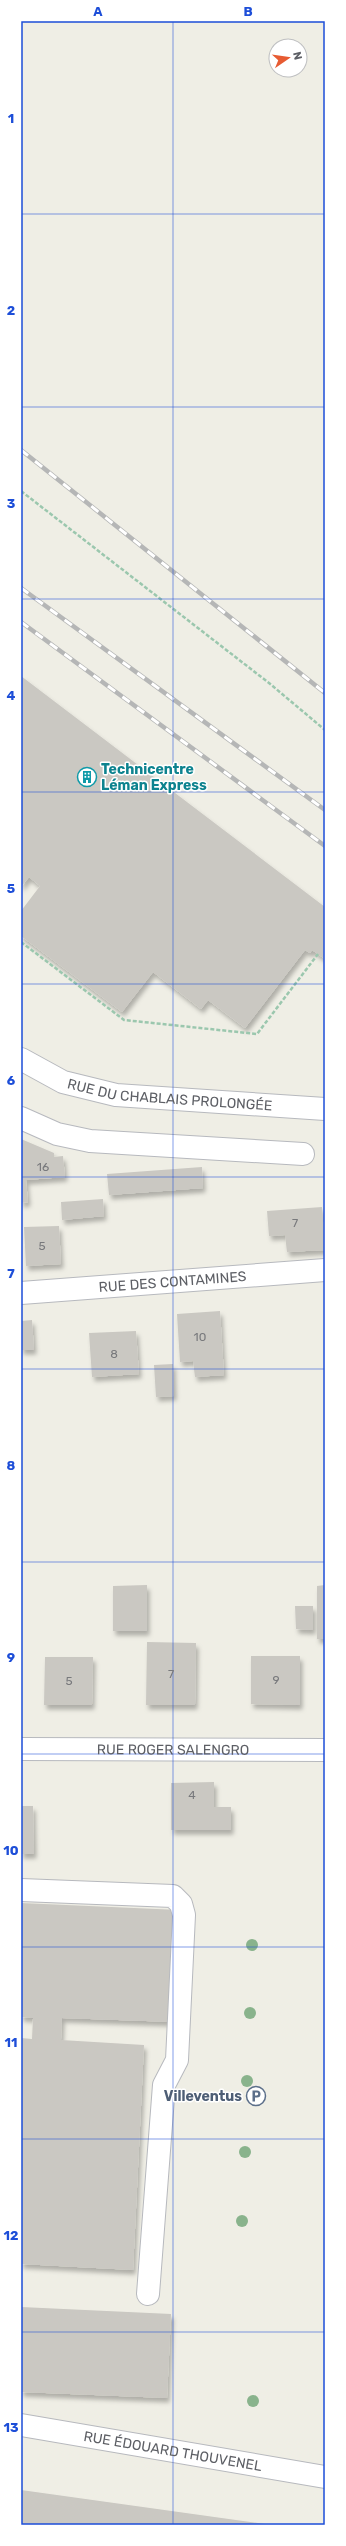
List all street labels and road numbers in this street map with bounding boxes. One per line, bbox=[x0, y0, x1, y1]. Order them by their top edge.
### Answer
street label: RUE DU CHABLAIS PROLONGÉE bbox=[66, 1075, 273, 1114]
street label: RUE DES CONTAMINES bbox=[98, 1267, 247, 1296]
street label: RUE ROGER SALENGRO bbox=[97, 1741, 249, 1758]
street label: RUE ÉDOUARD THOUVENEL bbox=[82, 2427, 263, 2475]

